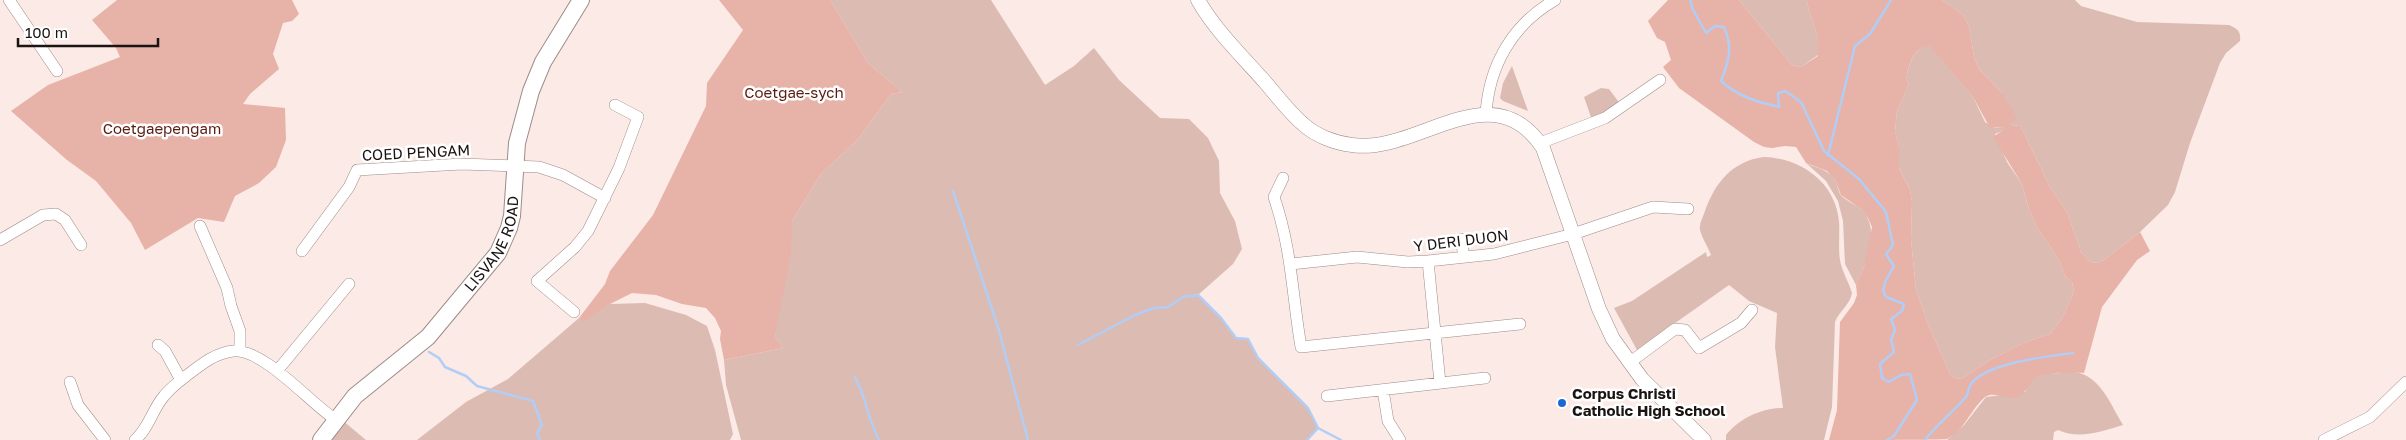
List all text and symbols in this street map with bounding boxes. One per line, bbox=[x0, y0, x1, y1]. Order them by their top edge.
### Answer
scale bar bbox=[18, 15, 158, 47]
text: 100 m bbox=[25, 23, 68, 41]
park label: Coetgae-sych bbox=[744, 83, 844, 101]
park label: Coetgaepengam bbox=[103, 119, 221, 137]
street label: COED PENGAM bbox=[361, 140, 471, 164]
street label: LISVANE ROAD bbox=[460, 195, 521, 295]
street label: Y DERI DUON bbox=[1412, 225, 1509, 255]
place label: Corpus Christi Catholic High School bbox=[1572, 384, 1725, 419]
marker: Corpus Christi Catholic High School bbox=[1556, 397, 1568, 409]

